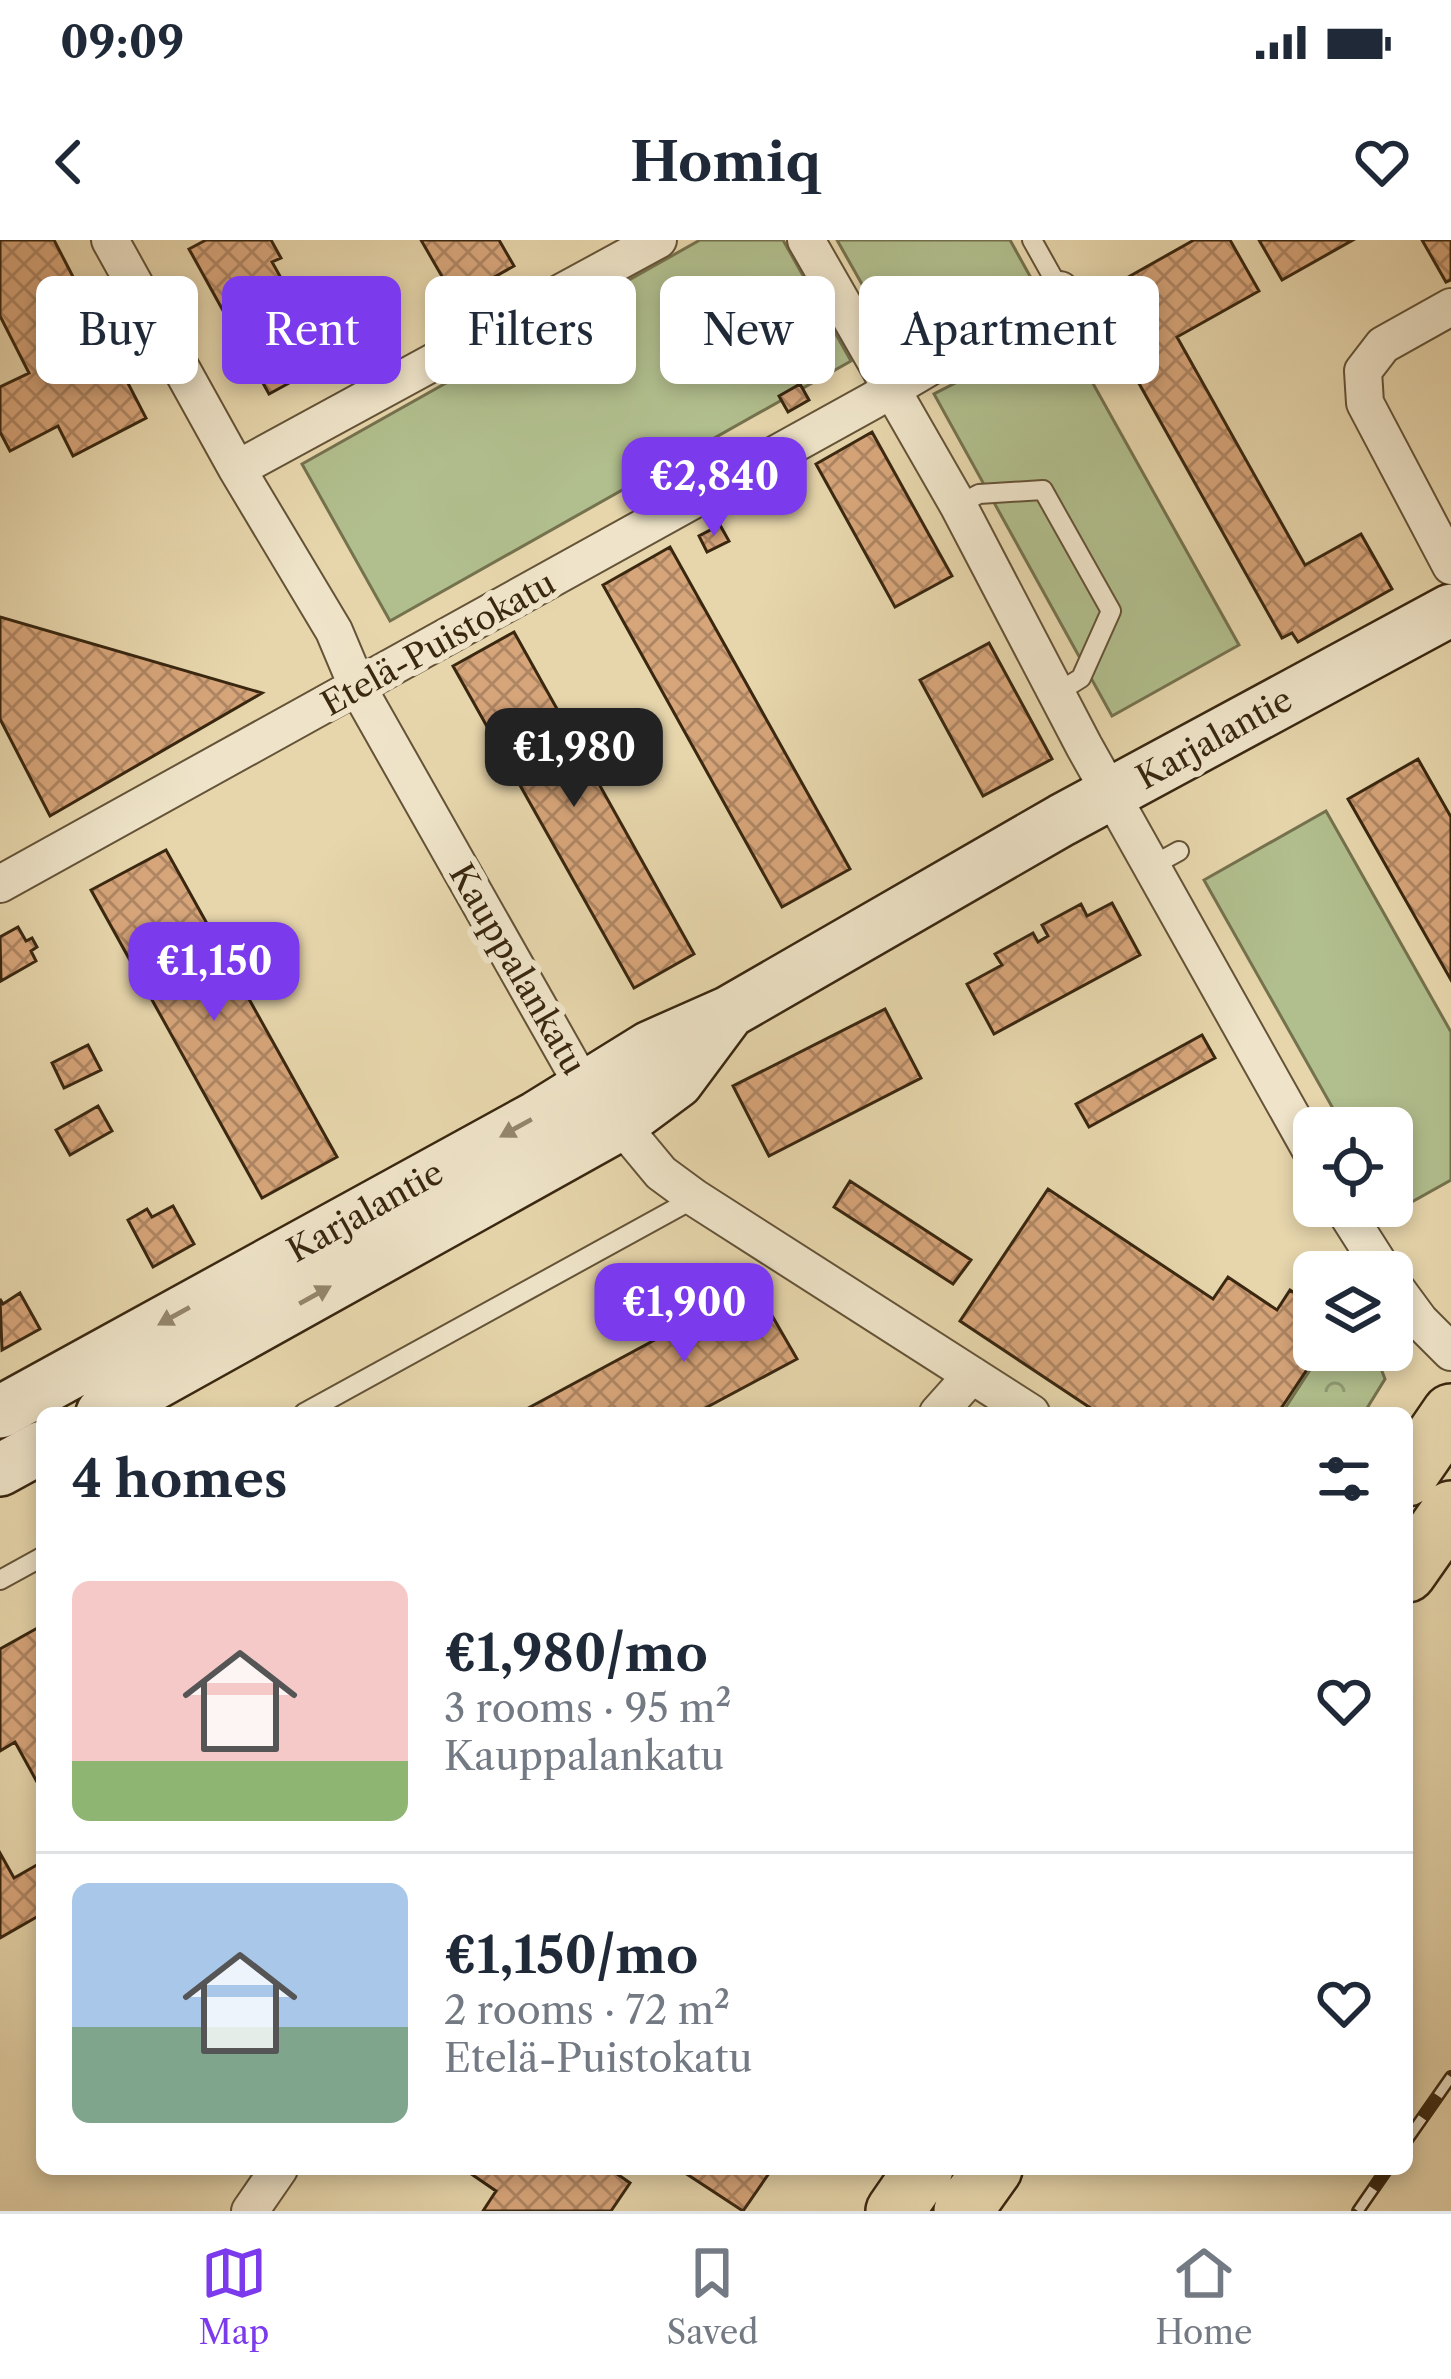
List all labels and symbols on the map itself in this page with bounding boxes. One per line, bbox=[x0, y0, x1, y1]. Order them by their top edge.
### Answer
pin: €2,840 bbox=[616, 437, 812, 539]
street label: Etelä-Puistokatu bbox=[314, 562, 562, 725]
street label: Karjalantie bbox=[1129, 679, 1299, 798]
pin: €1,980 bbox=[476, 708, 672, 810]
street label: Kauppalankatu bbox=[441, 856, 595, 1082]
pin: €1,150 bbox=[116, 922, 312, 1024]
one-way arrow bbox=[499, 1117, 534, 1138]
street label: Karjalantie bbox=[280, 1152, 450, 1271]
pin: €1,900 bbox=[586, 1263, 782, 1365]
one-way arrow bbox=[297, 1285, 332, 1306]
one-way arrow bbox=[157, 1305, 192, 1326]

